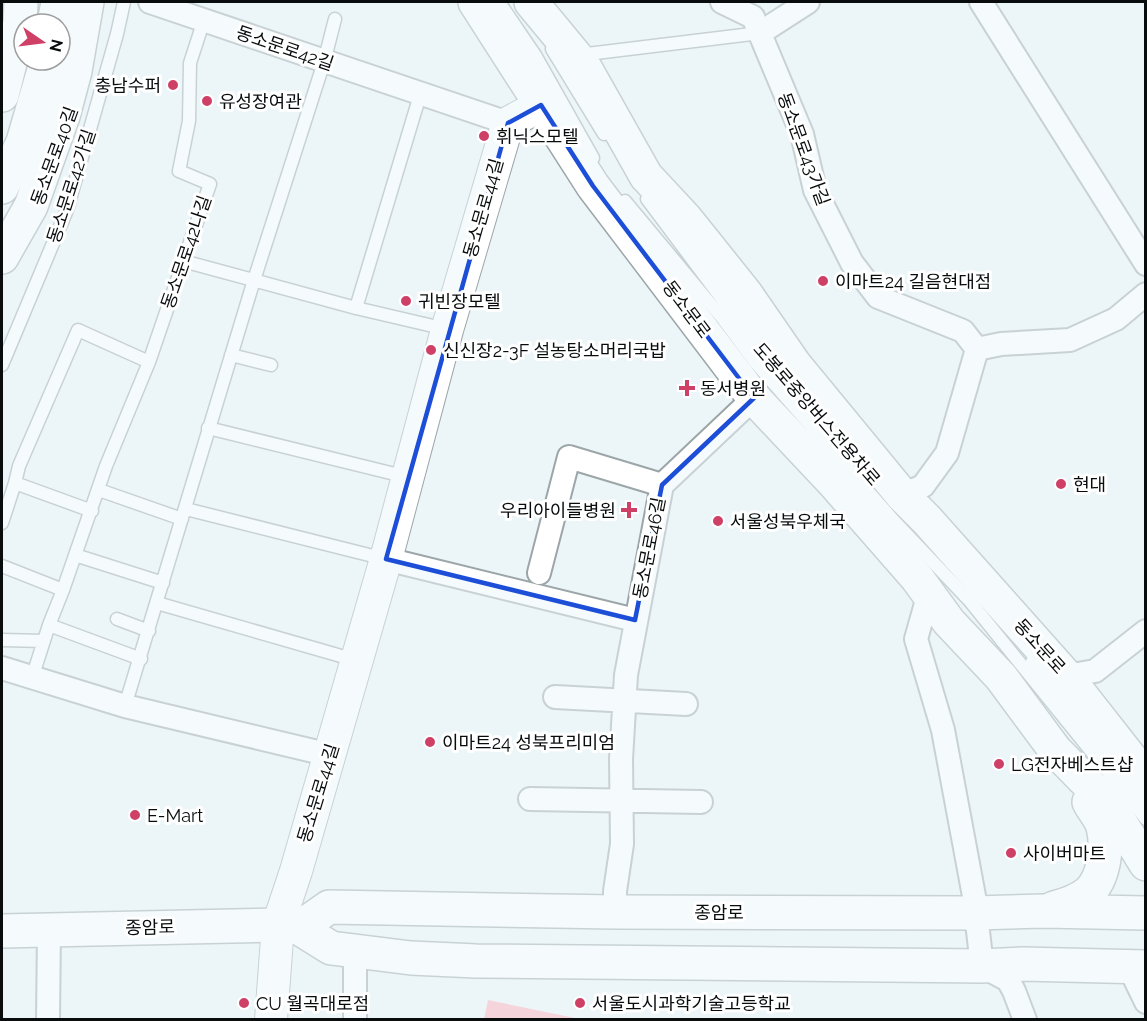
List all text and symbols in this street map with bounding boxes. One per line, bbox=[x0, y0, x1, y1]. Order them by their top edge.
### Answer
north arrow bbox=[12, 12, 72, 72]
street label: 동소문로42길 bbox=[233, 21, 337, 75]
text: N bbox=[45, 37, 67, 54]
place label: 충남수퍼 bbox=[95, 75, 161, 96]
marker: 충남수퍼 bbox=[166, 78, 180, 92]
street label: 동소문로43가길 bbox=[774, 90, 834, 208]
place label: 유성장여관 bbox=[219, 91, 302, 112]
marker: 유성장여관 bbox=[200, 94, 214, 108]
street label: 동소문로40길 bbox=[26, 104, 82, 208]
street label: 동소문로42가길 bbox=[43, 126, 99, 246]
place label: 휘닉스모텔 bbox=[496, 126, 579, 147]
marker: 휘닉스모텔 bbox=[477, 129, 491, 143]
street label: 동소문로44길 bbox=[459, 156, 507, 260]
street label: 동소문로42나길 bbox=[157, 193, 215, 311]
place label: 이마트24 길음현대점 bbox=[835, 271, 991, 292]
marker: 이마트24 길음현대점 bbox=[816, 274, 830, 288]
street label: 동소문로 bbox=[659, 276, 715, 342]
place label: 귀빈장모텔 bbox=[418, 291, 501, 312]
marker: 귀빈장모텔 bbox=[399, 294, 413, 308]
street label: 도봉로중앙버스전용차로 bbox=[749, 338, 885, 490]
place label: 신신장2-3F 설농탕소머리국밥 bbox=[443, 340, 666, 361]
marker: 신신장2-3F 설농탕소머리국밥 bbox=[424, 343, 438, 357]
place label: 동서병원 bbox=[700, 378, 766, 399]
marker: 동서병원 bbox=[678, 379, 696, 397]
place label: 현대 bbox=[1073, 474, 1106, 495]
marker: 현대 bbox=[1054, 477, 1068, 491]
street label: 동소문로46길 bbox=[629, 495, 669, 601]
place label: 우리아이들병원 bbox=[500, 500, 616, 521]
marker: 우리아이들병원 bbox=[620, 501, 638, 519]
place label: 서울성북우체국 bbox=[730, 511, 846, 532]
marker: 서울성북우체국 bbox=[711, 514, 725, 528]
street label: 동소문로 bbox=[1010, 614, 1070, 678]
place label: 이마트24 성북프리미엄 bbox=[442, 732, 615, 753]
marker: 이마트24 성북프리미엄 bbox=[423, 735, 437, 749]
street label: 동소문로44길 bbox=[293, 741, 343, 845]
place label: LG전자베스트샵 bbox=[1011, 754, 1133, 775]
marker: LG전자베스트샵 bbox=[992, 757, 1006, 771]
place label: E-Mart bbox=[147, 805, 203, 826]
marker: E-Mart bbox=[128, 808, 142, 822]
place label: 사이버마트 bbox=[1023, 843, 1106, 864]
marker: 사이버마트 bbox=[1004, 846, 1018, 860]
street label: 종암로 bbox=[694, 902, 744, 923]
street label: 종암로 bbox=[125, 916, 175, 938]
place label: CU 월곡대로점 bbox=[256, 993, 369, 1014]
place label: 서울도시과학기술고등학교 bbox=[592, 993, 791, 1014]
marker: CU 월곡대로점 bbox=[237, 996, 251, 1010]
marker: 서울도시과학기술고등학교 bbox=[573, 996, 587, 1010]

